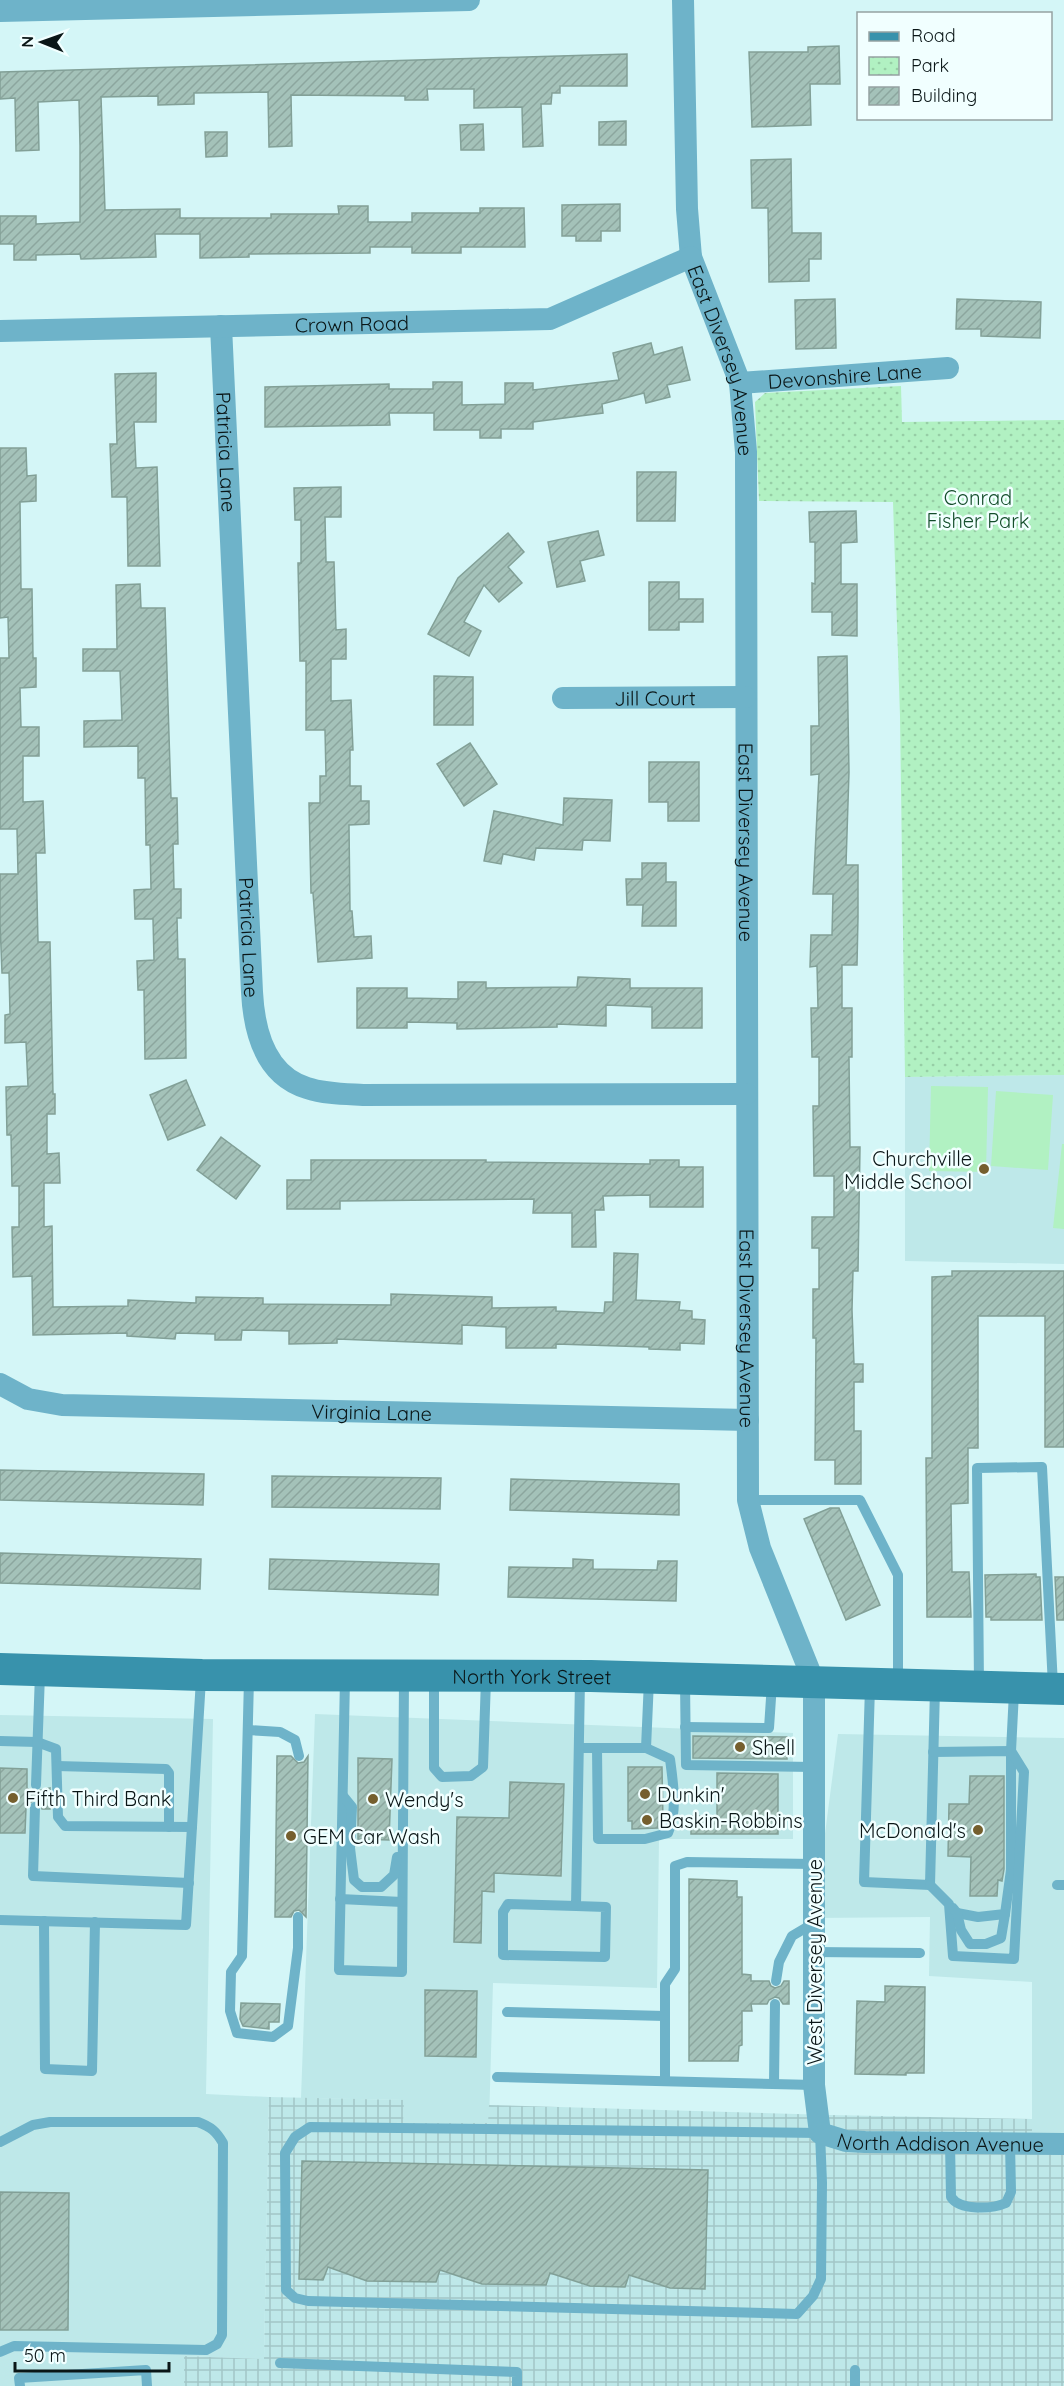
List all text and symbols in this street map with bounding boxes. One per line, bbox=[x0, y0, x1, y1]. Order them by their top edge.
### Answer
north arrow bbox=[12, 12, 72, 72]
legend bbox=[857, 12, 1052, 120]
text: Road bbox=[911, 24, 956, 47]
text: N bbox=[17, 36, 37, 48]
text: Park bbox=[911, 54, 949, 77]
text: Building bbox=[911, 84, 977, 107]
street label: East Diversey Avenue bbox=[683, 261, 759, 457]
street label: Crown Road bbox=[295, 310, 409, 337]
street label: Devonshire Lane bbox=[767, 357, 923, 393]
street label: Patricia Lane bbox=[212, 391, 242, 513]
park label: Conrad Fisher Park bbox=[926, 485, 1030, 533]
street label: Jill Court bbox=[614, 685, 696, 710]
street label: East Diversey Avenue bbox=[734, 743, 759, 942]
street label: Patricia Lane bbox=[234, 877, 265, 998]
place label: Churchville Middle School bbox=[844, 1146, 972, 1194]
marker: Churchville Middle School bbox=[977, 1162, 991, 1176]
street label: East Diversey Avenue bbox=[735, 1229, 760, 1428]
street label: Virginia Lane bbox=[311, 1398, 432, 1426]
street label: North York Street bbox=[452, 1663, 612, 1689]
place label: Shell bbox=[752, 1735, 795, 1760]
marker: Shell bbox=[733, 1740, 747, 1754]
place label: Dunkin' bbox=[657, 1782, 725, 1807]
place label: Fifth Third Bank bbox=[25, 1786, 171, 1811]
place label: Wendy's bbox=[385, 1787, 464, 1812]
marker: Dunkin' bbox=[638, 1787, 652, 1801]
marker: Fifth Third Bank bbox=[6, 1791, 20, 1805]
marker: Wendy's bbox=[366, 1792, 380, 1806]
place label: Baskin-Robbins bbox=[659, 1808, 803, 1833]
marker: Baskin-Robbins bbox=[640, 1813, 654, 1827]
place label: McDonald's bbox=[859, 1818, 966, 1843]
marker: McDonald's bbox=[971, 1823, 985, 1837]
place label: GEM Car Wash bbox=[303, 1824, 441, 1849]
marker: GEM Car Wash bbox=[284, 1829, 298, 1843]
street label: West Diversey Avenue bbox=[802, 1859, 827, 2065]
street label: North Addison Avenue bbox=[834, 2127, 1044, 2156]
scale bar bbox=[15, 2335, 170, 2373]
text: 50 m bbox=[24, 2344, 66, 2367]

